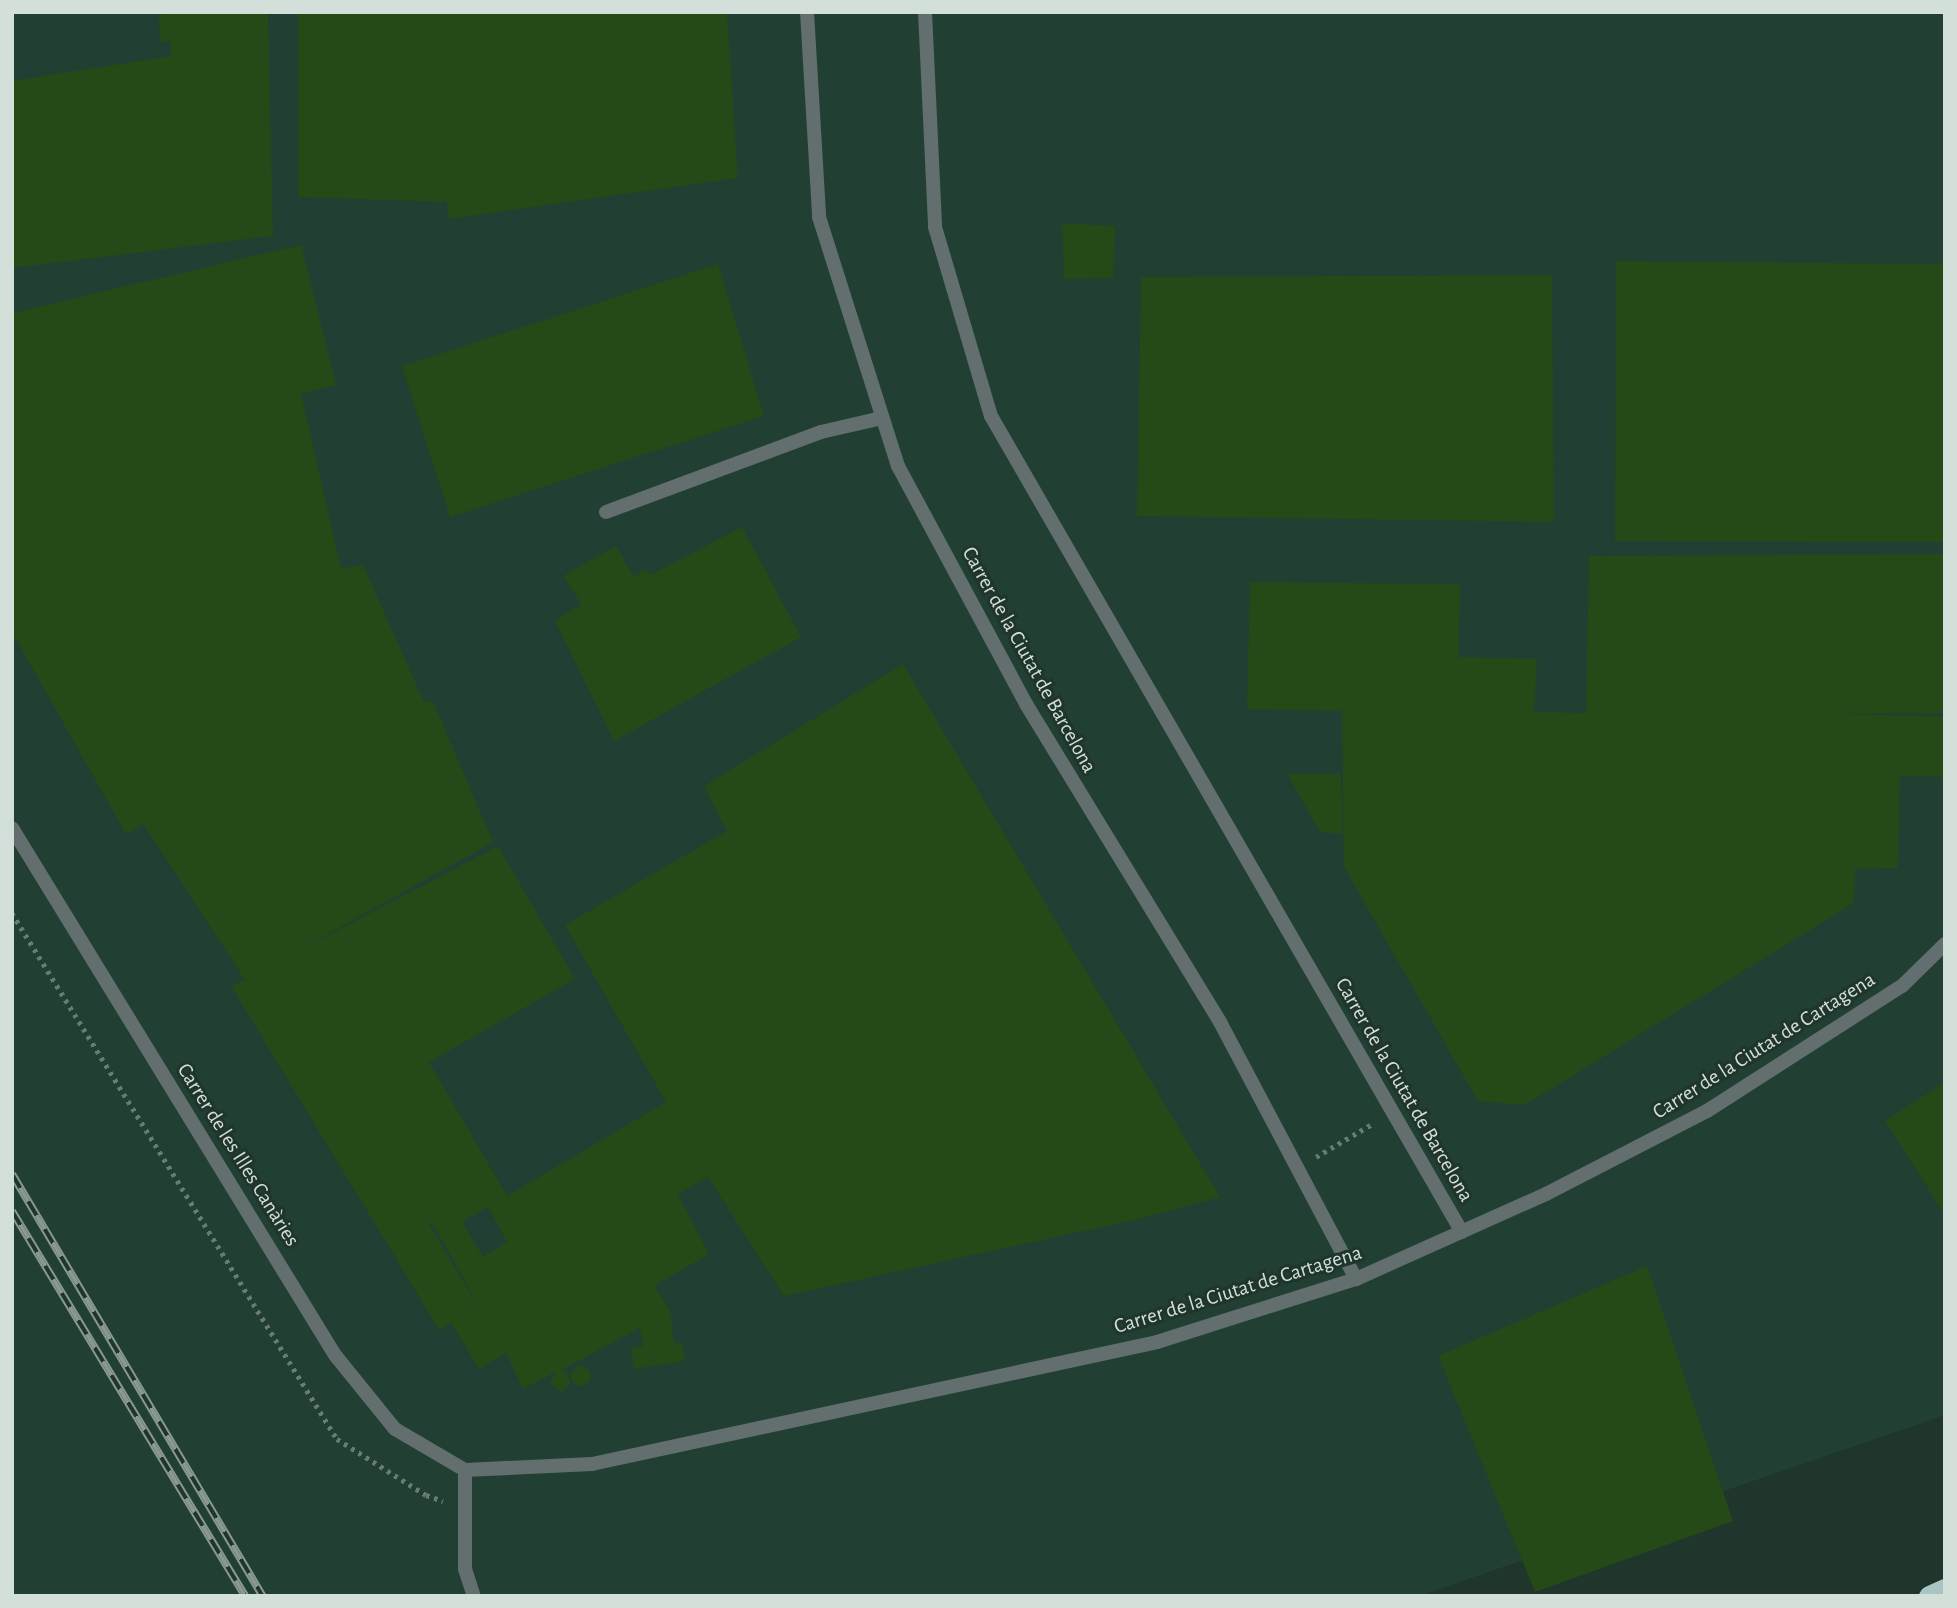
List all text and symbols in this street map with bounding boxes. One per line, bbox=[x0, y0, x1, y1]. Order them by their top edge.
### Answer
street label: Carrer de la Ciutat de Barcelona bbox=[956, 543, 1102, 777]
street label: Carrer de la Ciutat de Cartagena bbox=[1648, 967, 1880, 1125]
street label: Carrer de la Ciutat de Barcelona bbox=[1329, 973, 1479, 1207]
street label: Carrer de les Illes Canàries bbox=[171, 1059, 305, 1251]
street label: Carrer de la Ciutat de Cartagena bbox=[1111, 1240, 1365, 1340]

